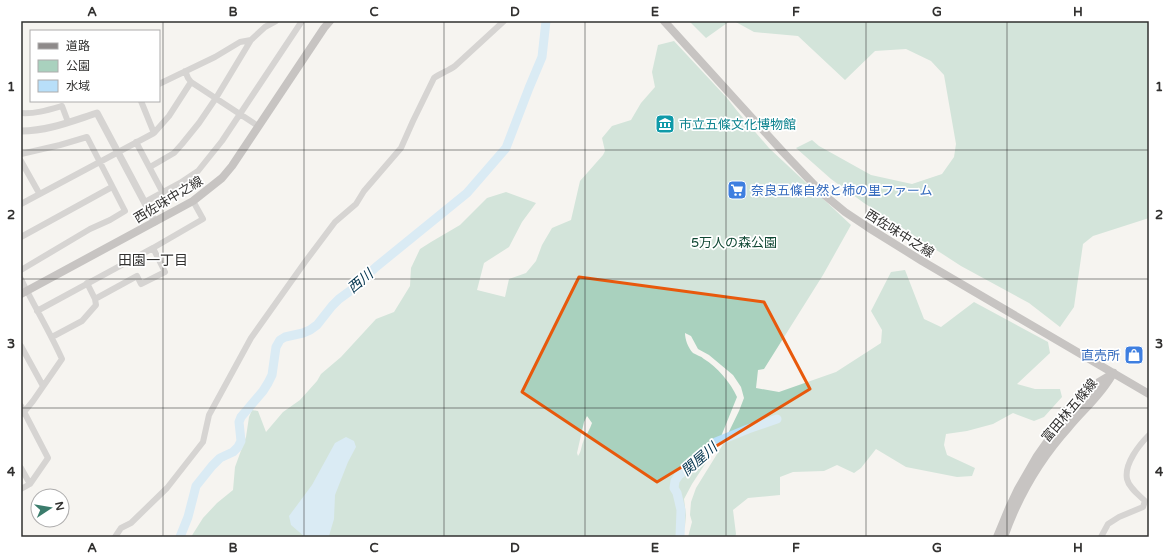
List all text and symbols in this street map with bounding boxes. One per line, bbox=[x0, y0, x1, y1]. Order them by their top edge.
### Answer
text: A bbox=[87, 4, 97, 20]
text: B bbox=[228, 4, 238, 20]
text: C bbox=[369, 4, 379, 20]
text: D bbox=[510, 4, 520, 20]
text: E bbox=[651, 4, 659, 20]
text: F bbox=[792, 4, 800, 20]
text: G bbox=[932, 4, 942, 20]
text: H bbox=[1073, 4, 1083, 20]
legend bbox=[30, 30, 160, 102]
text: 道路 bbox=[66, 39, 90, 53]
text: 公園 bbox=[66, 59, 90, 73]
text: 1 bbox=[7, 79, 15, 95]
text: 水域 bbox=[66, 79, 90, 93]
text: 1 bbox=[1155, 79, 1163, 95]
museum icon: 市立五條文化博物館 bbox=[654, 113, 676, 135]
place label: 市立五條文化博物館 bbox=[679, 117, 796, 133]
street label: 西佐味中之線 bbox=[131, 173, 206, 227]
supermarket icon: 奈良五條自然と柿の里ファーム bbox=[726, 179, 748, 201]
place label: 奈良五條自然と柿の里ファーム bbox=[751, 183, 933, 199]
street label: 西佐味中之線 bbox=[862, 206, 937, 261]
text: 2 bbox=[7, 207, 15, 223]
text: 2 bbox=[1155, 207, 1163, 223]
park label: 5万人の森公園 bbox=[691, 235, 777, 251]
district label: 田園一丁目 bbox=[118, 252, 188, 269]
water label: 西川 bbox=[344, 265, 378, 297]
text: 3 bbox=[7, 336, 15, 352]
text: 3 bbox=[1155, 336, 1163, 352]
shop icon: 直売所 bbox=[1123, 344, 1145, 366]
place label: 直売所 bbox=[1081, 348, 1120, 364]
street label: 富田林五條線 bbox=[1039, 376, 1101, 446]
water label: 関屋川 bbox=[678, 438, 722, 480]
text: 4 bbox=[7, 464, 16, 480]
text: 4 bbox=[1155, 464, 1164, 480]
north arrow bbox=[30, 488, 70, 528]
text: N bbox=[52, 500, 67, 512]
text: A bbox=[87, 540, 97, 556]
text: B bbox=[228, 540, 238, 556]
text: C bbox=[369, 540, 379, 556]
text: D bbox=[510, 540, 520, 556]
text: E bbox=[651, 540, 659, 556]
text: F bbox=[792, 540, 800, 556]
text: G bbox=[932, 540, 942, 556]
text: H bbox=[1073, 540, 1083, 556]

